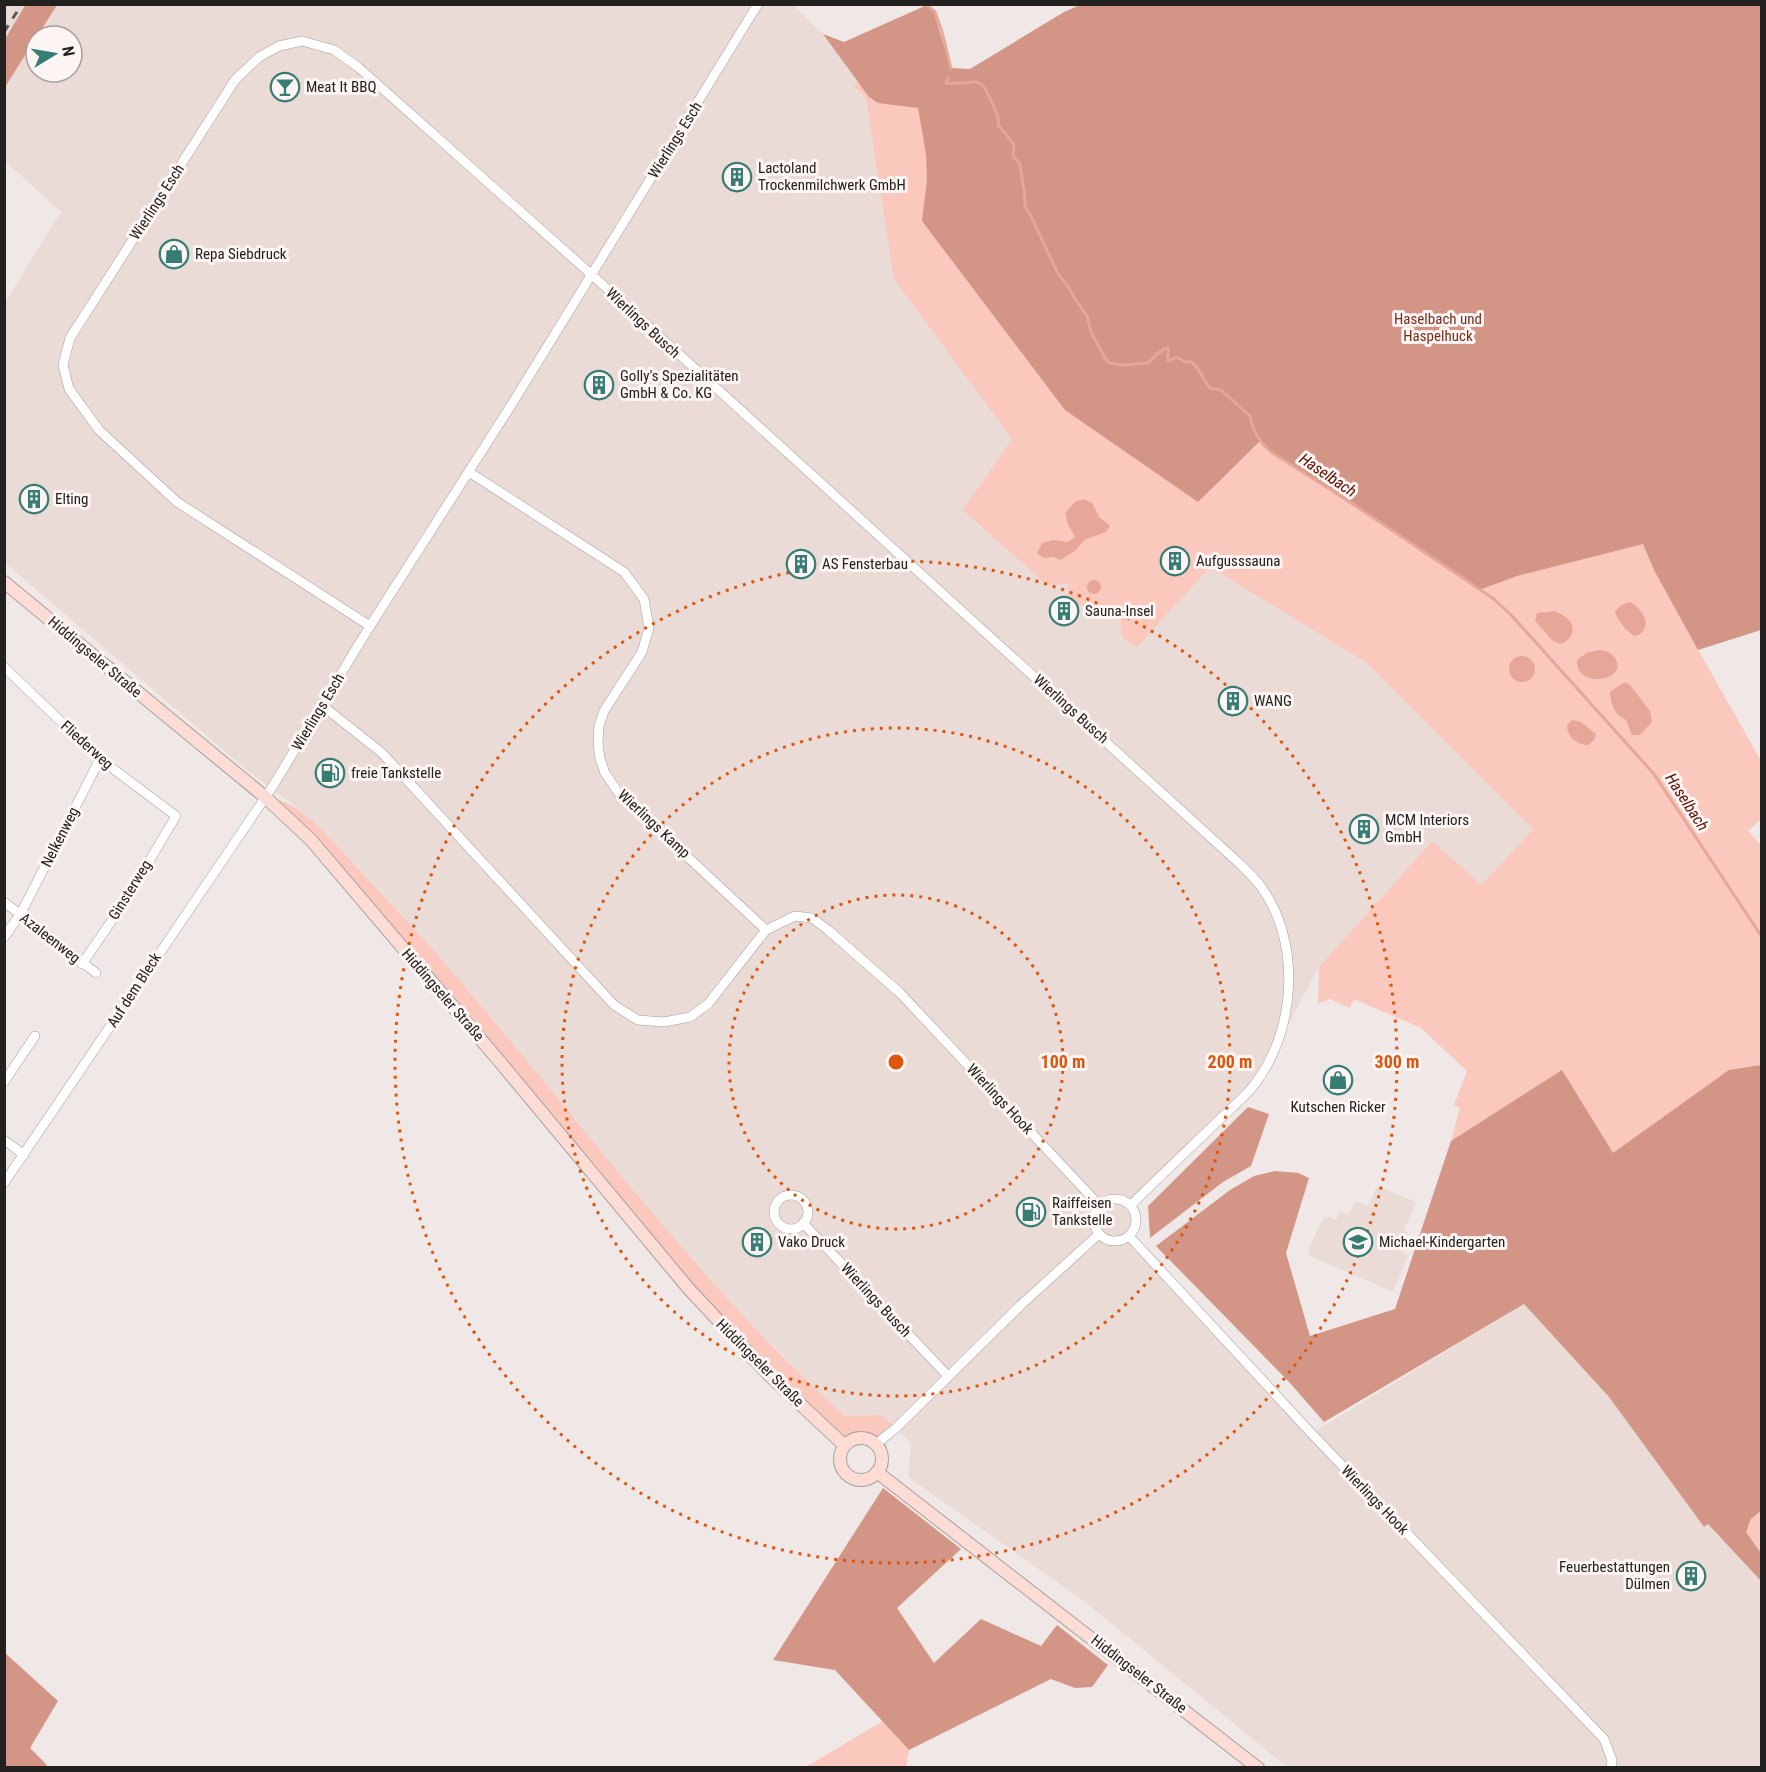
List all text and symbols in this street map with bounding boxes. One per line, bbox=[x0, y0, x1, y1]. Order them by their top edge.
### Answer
north arrow bbox=[24, 24, 84, 84]
text: N bbox=[58, 45, 78, 58]
bar icon: Meat It BBQ bbox=[269, 71, 301, 103]
place label: Meat It BBQ bbox=[306, 78, 376, 96]
street label: Wierlings Esch bbox=[644, 98, 706, 182]
place label: Lactoland Trockenmilchwerk GmbH bbox=[758, 159, 906, 194]
street label: Wierlings Esch bbox=[126, 161, 188, 243]
building icon: Lactoland Trockenmilchwerk GmbH bbox=[721, 161, 753, 193]
shop icon: Repa Siebdruck bbox=[158, 238, 190, 270]
place label: Repa Siebdruck bbox=[195, 245, 287, 263]
street label: Wierlings Busch bbox=[602, 284, 684, 362]
park label: Haselbach und Haspelhuck bbox=[1394, 310, 1482, 345]
place label: Golly's Spezialitäten GmbH & Co. KG bbox=[620, 367, 739, 402]
building icon: Golly's Spezialitäten GmbH & Co. KG bbox=[583, 369, 615, 401]
water label: Haselbach bbox=[1296, 449, 1360, 501]
building icon: Elting bbox=[18, 483, 50, 515]
place label: Elting bbox=[55, 490, 88, 508]
building icon: Aufgusssauna bbox=[1159, 545, 1191, 577]
building icon: AS Fensterbau bbox=[785, 548, 817, 580]
place label: Aufgusssauna bbox=[1196, 552, 1280, 570]
place label: AS Fensterbau bbox=[822, 555, 908, 573]
building icon: Sauna-Insel bbox=[1048, 595, 1080, 627]
place label: Sauna-Insel bbox=[1085, 602, 1154, 620]
street label: Hiddingseler Straße bbox=[45, 613, 145, 701]
street label: Wierlings Esch bbox=[288, 670, 348, 754]
street label: Wierlings Busch bbox=[1030, 671, 1112, 747]
building icon: WANG bbox=[1217, 685, 1249, 717]
place label: WANG bbox=[1254, 692, 1292, 710]
street label: Fliederweg bbox=[57, 717, 117, 773]
fuel station icon: freie Tankstelle bbox=[314, 757, 346, 789]
place label: freie Tankstelle bbox=[351, 764, 441, 782]
water label: Haselbach bbox=[1661, 770, 1713, 834]
street label: Wierlings Kamp bbox=[614, 786, 694, 862]
street label: Nelkenweg bbox=[37, 804, 83, 870]
place label: MCM Interiors GmbH bbox=[1385, 811, 1469, 846]
building icon: MCM Interiors GmbH bbox=[1348, 813, 1380, 845]
street label: Ginsterweg bbox=[105, 857, 155, 923]
street label: Azaleenweg bbox=[16, 909, 84, 967]
street label: Hiddingseler Straße bbox=[398, 945, 488, 1045]
street label: Auf dem Bleck bbox=[103, 949, 165, 1031]
text: 100 m bbox=[1041, 1051, 1085, 1072]
text: 200 m bbox=[1208, 1051, 1252, 1072]
text: 300 m bbox=[1375, 1051, 1419, 1072]
centre of rings bbox=[886, 1052, 906, 1072]
street label: Wierlings Hook bbox=[963, 1060, 1037, 1138]
shop icon: Kutschen Ricker bbox=[1322, 1064, 1354, 1096]
place label: Kutschen Ricker bbox=[1290, 1098, 1386, 1116]
place label: Raiffeisen Tankstelle bbox=[1052, 1194, 1112, 1229]
fuel station icon: Raiffeisen Tankstelle bbox=[1015, 1196, 1047, 1228]
building icon: Vako Druck bbox=[741, 1226, 773, 1258]
school or university icon: Michael-Kindergarten bbox=[1342, 1226, 1374, 1258]
place label: Vako Druck bbox=[778, 1233, 845, 1251]
place label: Michael-Kindergarten bbox=[1379, 1233, 1505, 1251]
street label: Wierlings Busch bbox=[837, 1259, 915, 1341]
street label: Hiddingseler Straße bbox=[712, 1315, 808, 1411]
street label: Wierlings Hook bbox=[1337, 1462, 1413, 1539]
place label: Feuerbestattungen Dülmen bbox=[1559, 1558, 1670, 1593]
building icon: Feuerbestattungen Dülmen bbox=[1675, 1560, 1707, 1592]
street label: Hiddingseler Straße bbox=[1088, 1631, 1190, 1717]

